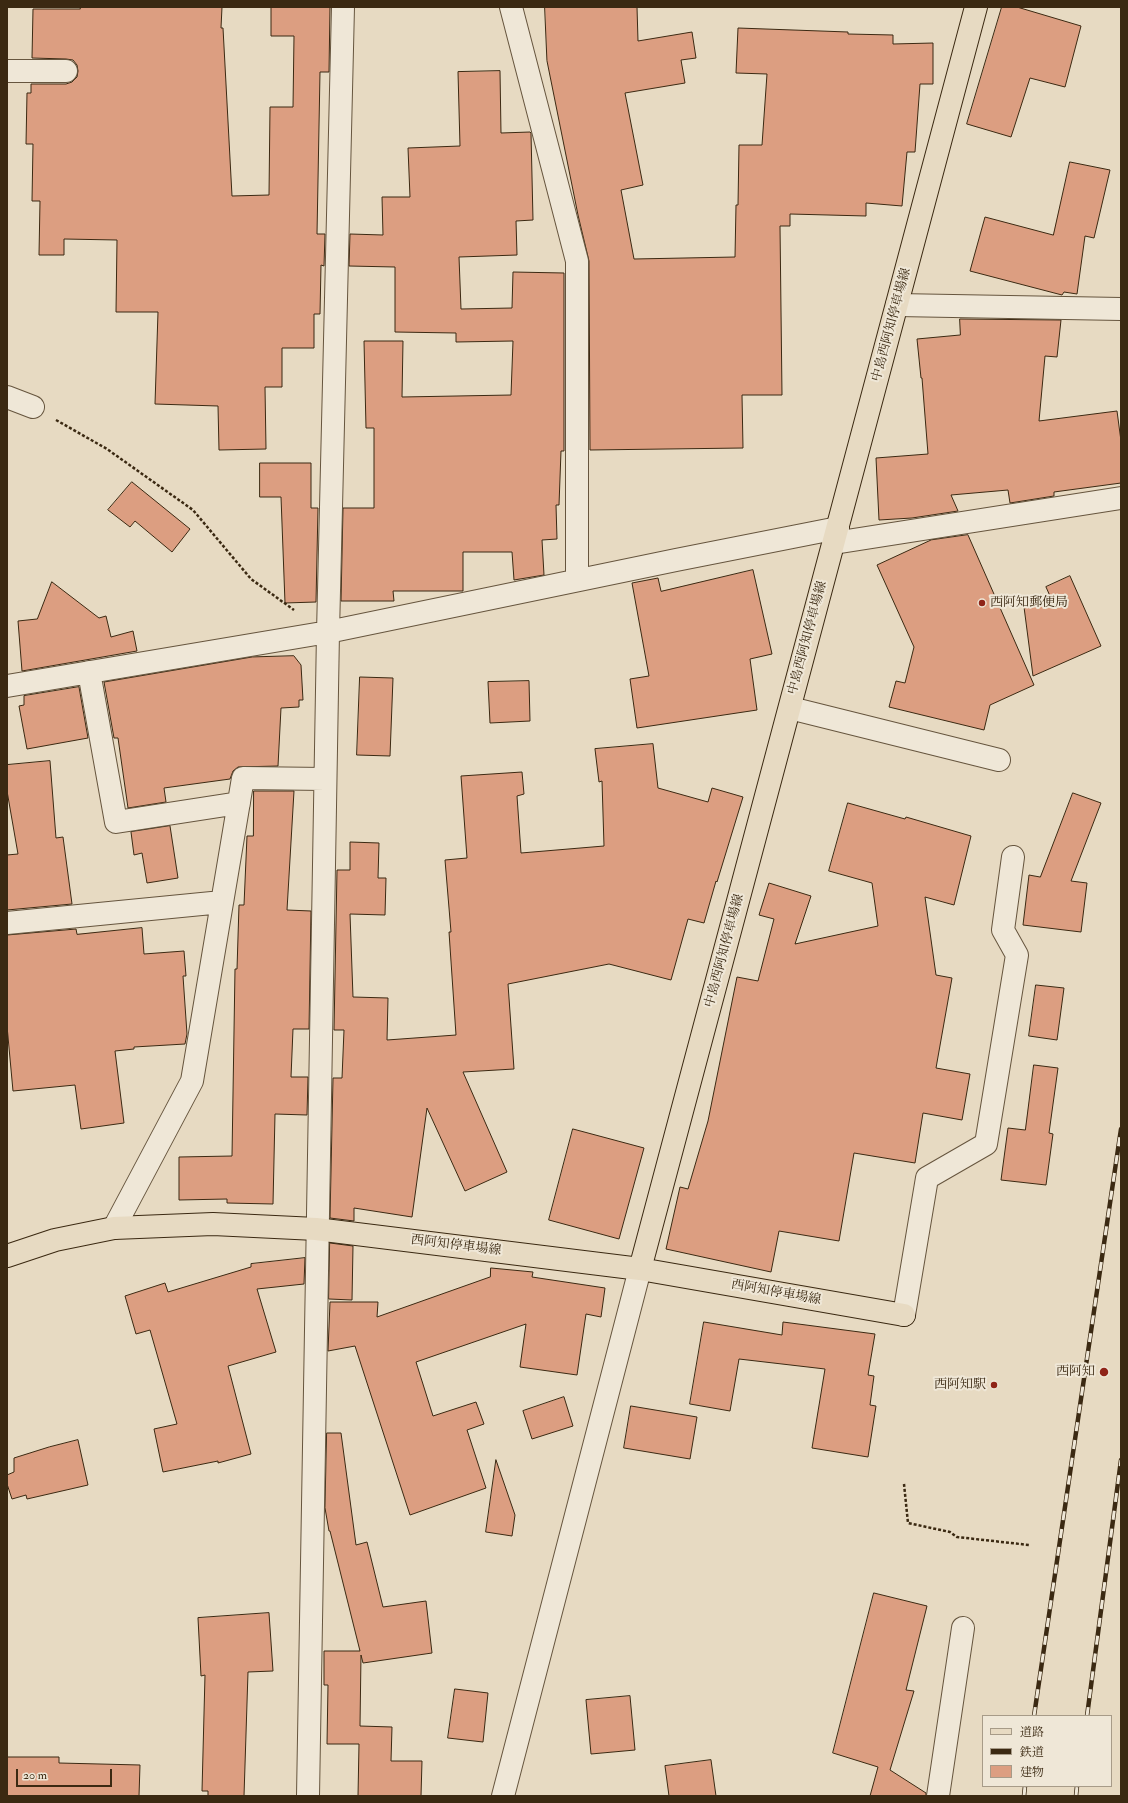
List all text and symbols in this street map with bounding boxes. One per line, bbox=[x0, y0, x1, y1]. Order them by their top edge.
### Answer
street label: 中島西阿知停車場線 bbox=[869, 266, 915, 384]
street label: 中島西阿知停車場線 bbox=[785, 579, 831, 697]
place label: 西阿知郵便局 bbox=[990, 595, 1068, 611]
marker: 西阿知郵便局 bbox=[977, 598, 987, 608]
street label: 中島西阿知停車場線 bbox=[702, 892, 748, 1010]
street label: 西阿知停車場線 bbox=[410, 1233, 502, 1259]
street label: 西阿知停車場線 bbox=[730, 1277, 822, 1309]
place label: 西阿知 bbox=[1056, 1364, 1095, 1380]
marker: 西阿知 bbox=[1098, 1366, 1110, 1378]
place label: 西阿知駅 bbox=[934, 1377, 986, 1393]
marker: 西阿知駅 bbox=[989, 1380, 999, 1390]
legend bbox=[982, 1715, 1112, 1787]
text: 道路 bbox=[1020, 1725, 1044, 1740]
text: 鉄道 bbox=[1020, 1745, 1044, 1760]
scale bar bbox=[18, 1761, 114, 1787]
text: 建物 bbox=[1020, 1765, 1044, 1780]
text: 20 m bbox=[23, 1768, 47, 1783]

